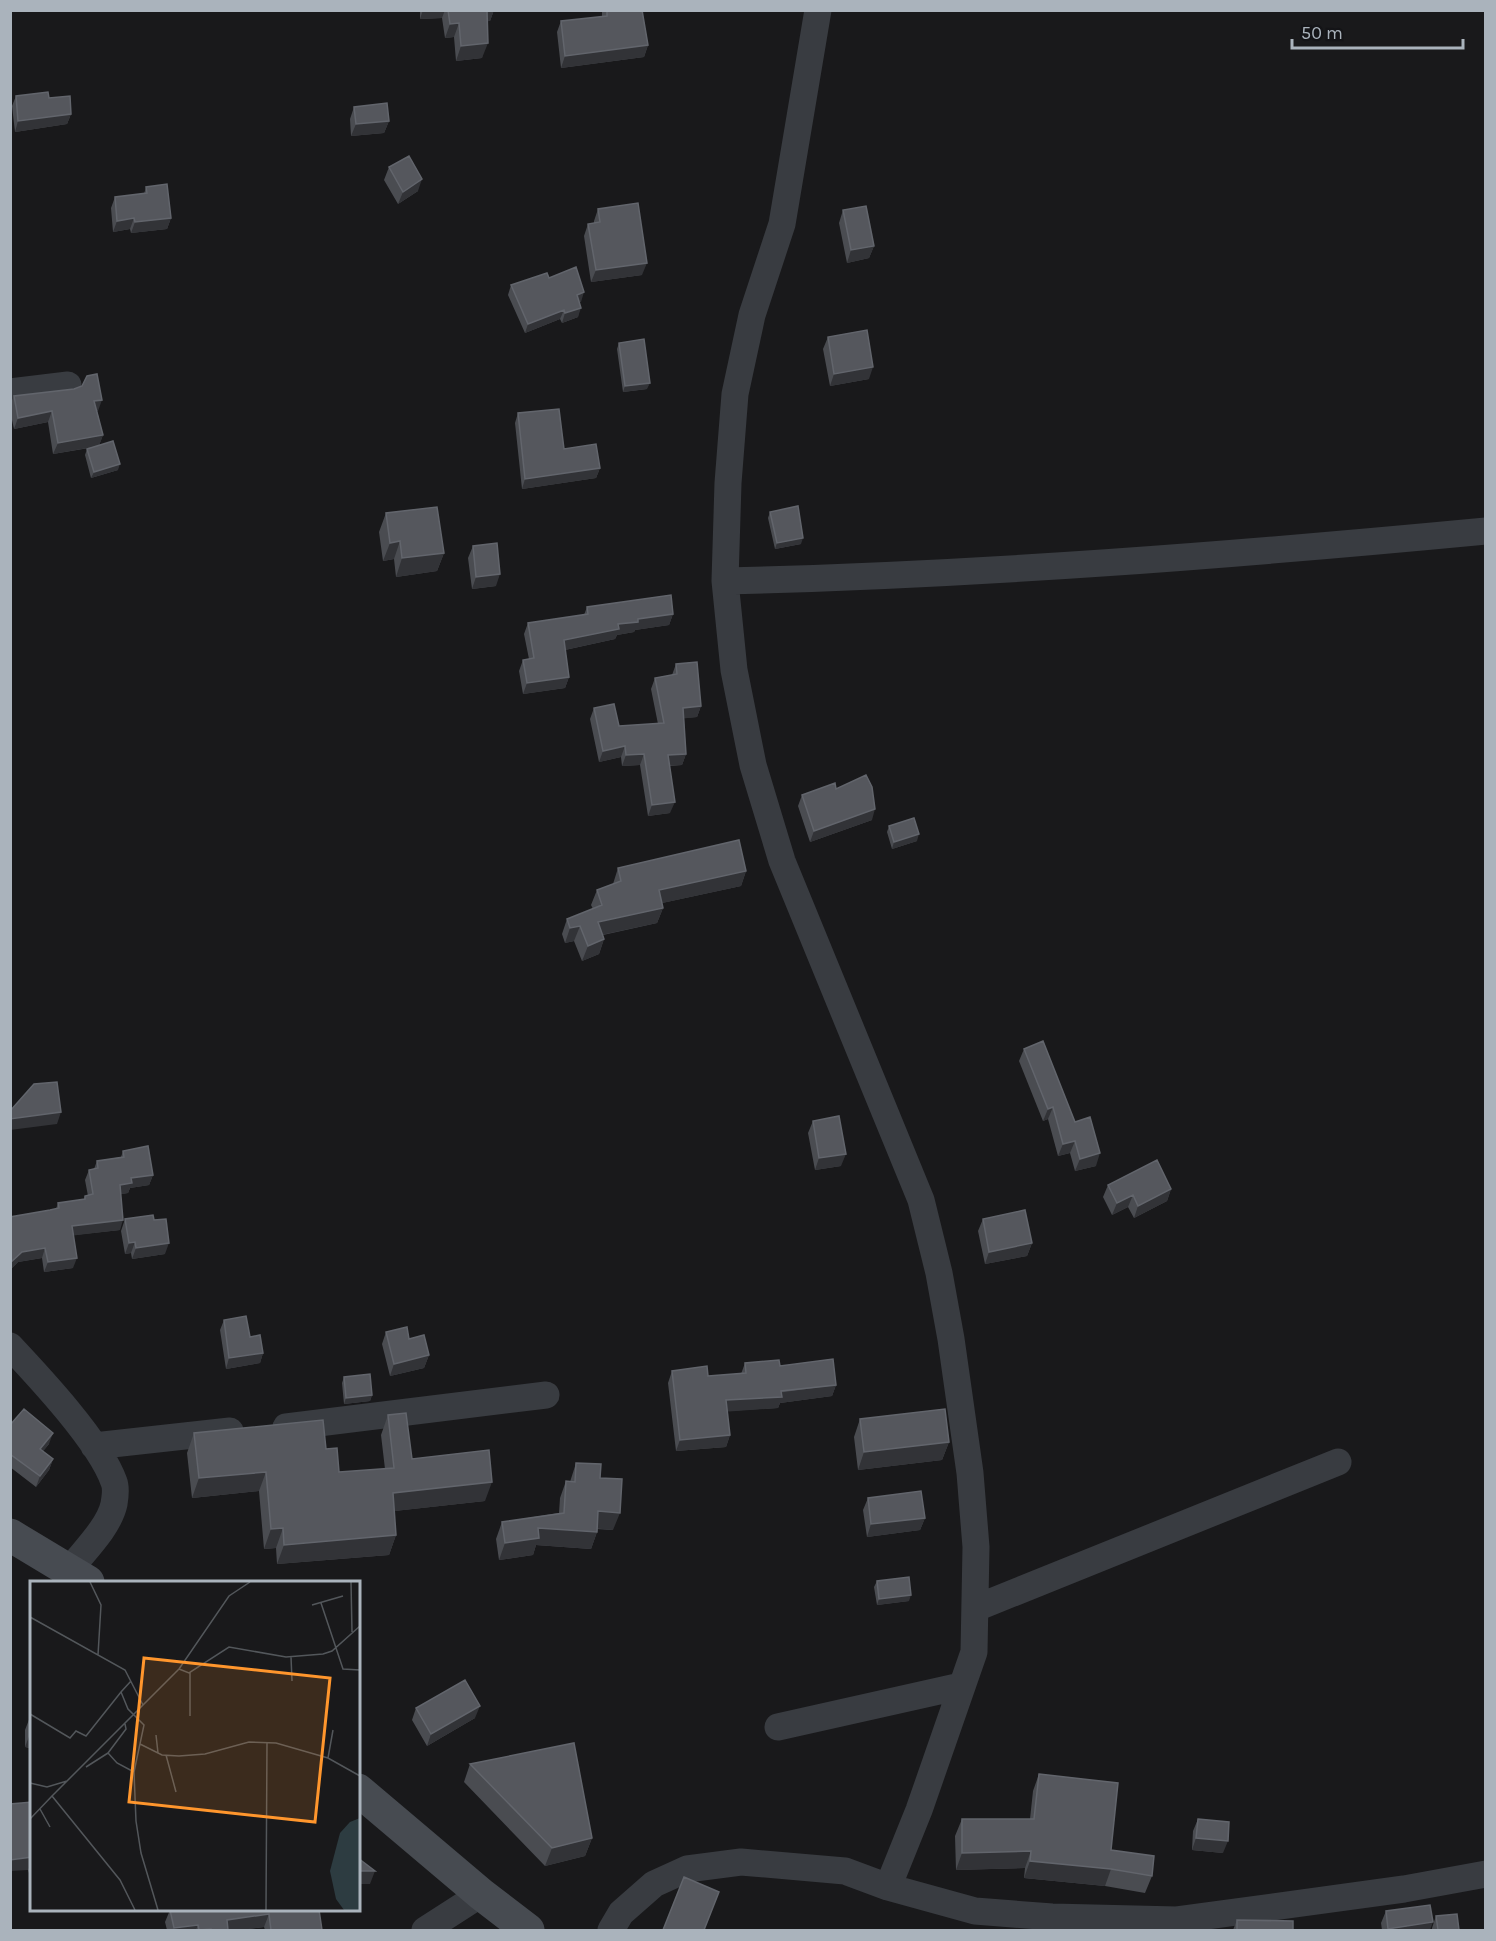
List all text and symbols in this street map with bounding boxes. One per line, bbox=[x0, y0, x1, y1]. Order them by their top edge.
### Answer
scale bar bbox=[1292, 12, 1463, 50]
text: 50 m bbox=[1301, 22, 1343, 44]
inset map bbox=[30, 1581, 360, 1911]

